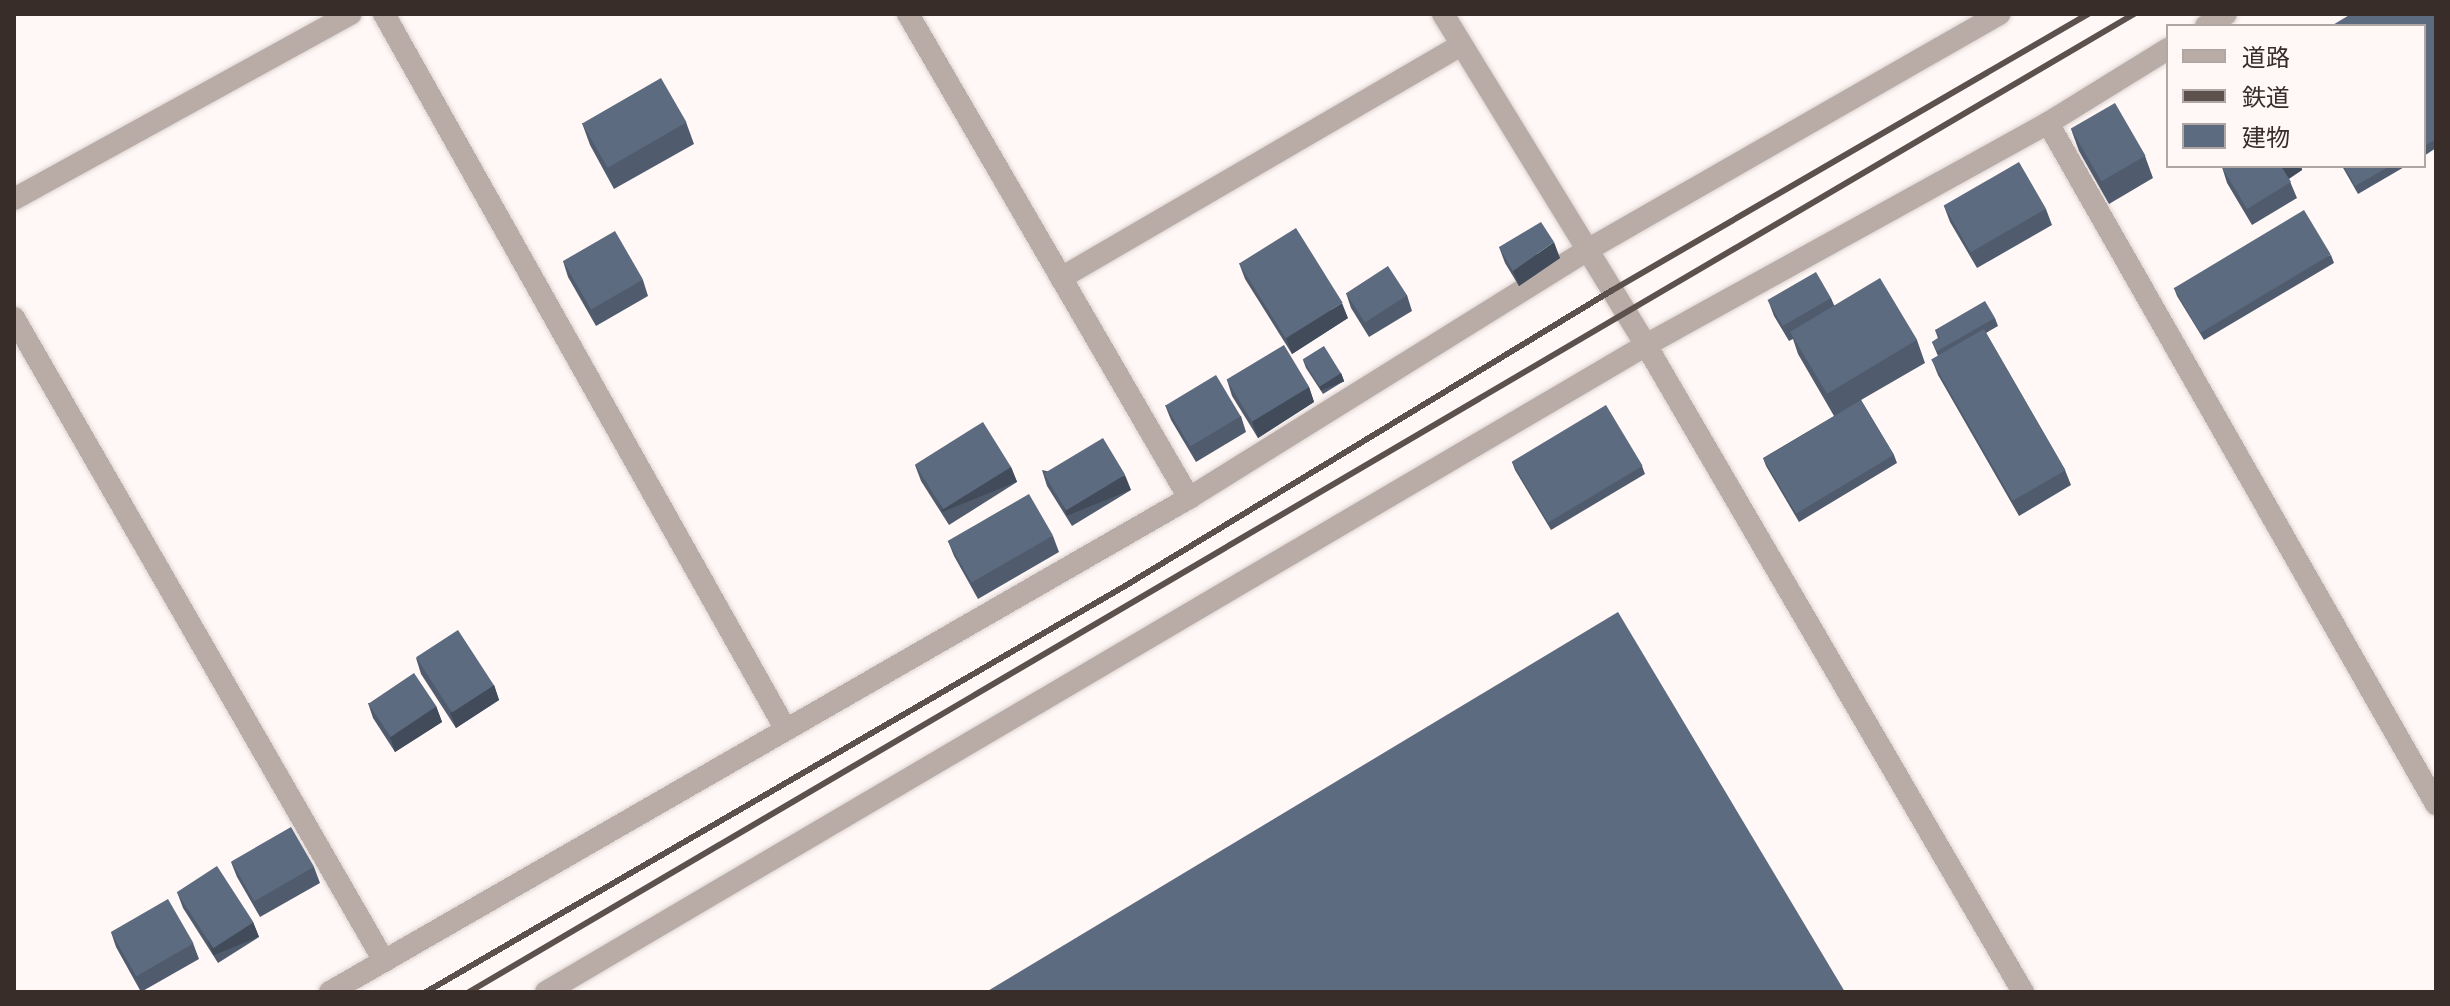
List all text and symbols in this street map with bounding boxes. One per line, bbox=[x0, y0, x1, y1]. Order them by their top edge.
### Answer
legend bbox=[2166, 24, 2426, 168]
text: 道路 bbox=[2242, 45, 2290, 75]
text: 鉄道 bbox=[2242, 85, 2290, 115]
text: 建物 bbox=[2242, 125, 2290, 155]

